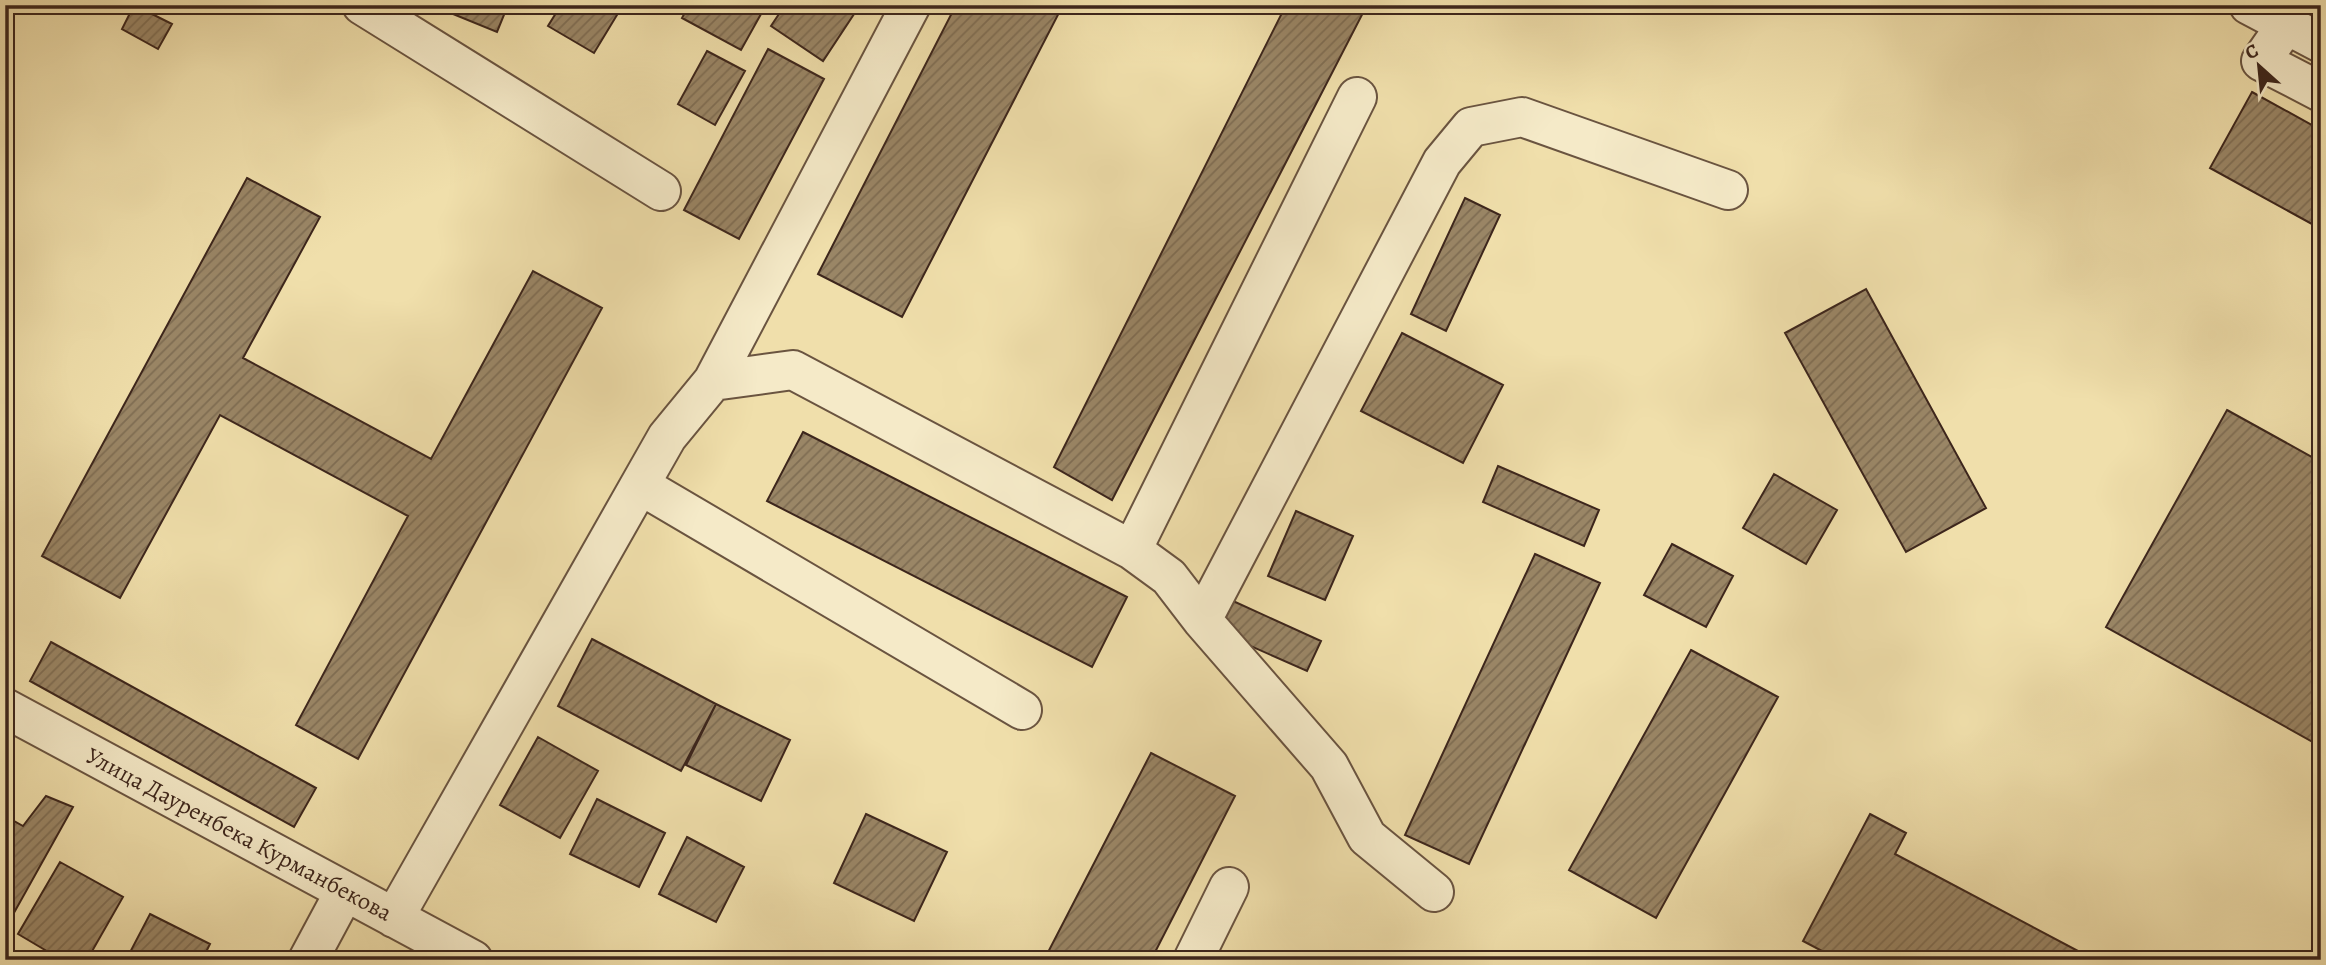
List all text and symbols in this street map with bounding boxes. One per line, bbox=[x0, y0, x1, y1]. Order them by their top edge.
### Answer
north arrow bbox=[2224, 32, 2294, 102]
text: С bbox=[2241, 38, 2263, 66]
street label: Улица Дауренбека Курманбекова bbox=[80, 739, 398, 929]

